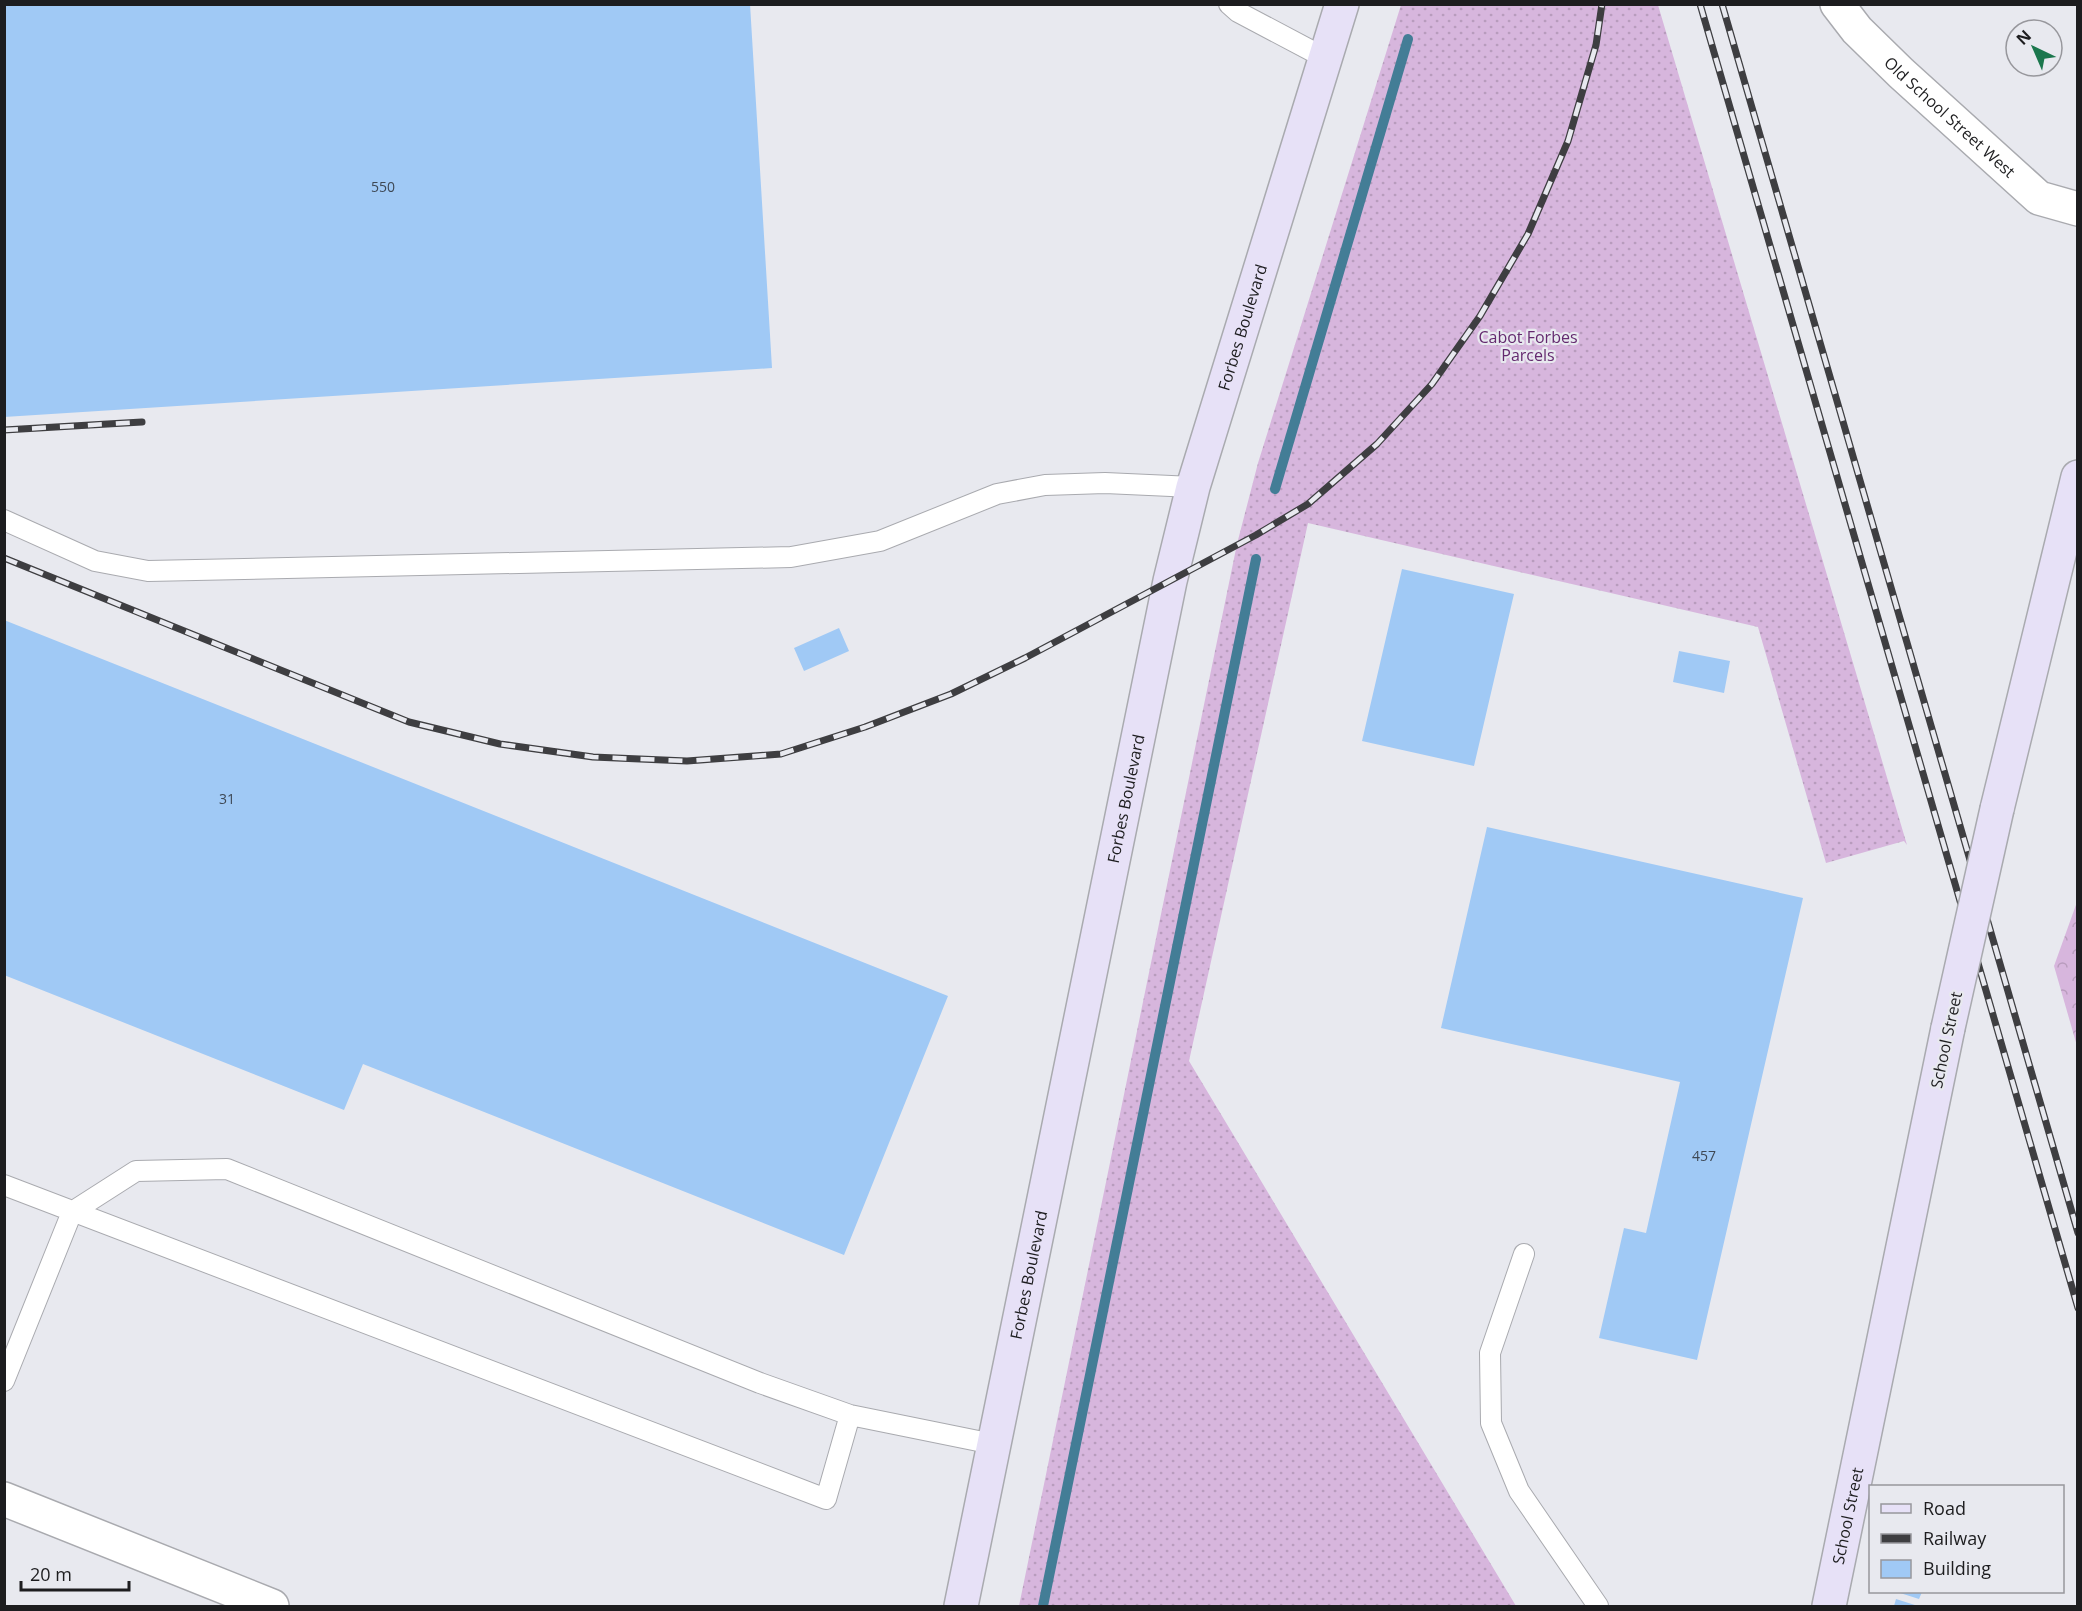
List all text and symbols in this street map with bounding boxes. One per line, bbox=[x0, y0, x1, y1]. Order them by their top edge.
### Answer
north arrow bbox=[2004, 18, 2064, 78]
text: N bbox=[2011, 25, 2036, 50]
street label: Old School Street West bbox=[1879, 52, 2020, 183]
house number: 550 bbox=[371, 177, 395, 196]
street label: Forbes Boulevard bbox=[1212, 261, 1272, 393]
park label: Cabot Forbes Parcels bbox=[1478, 326, 1578, 366]
street label: Forbes Boulevard bbox=[1102, 732, 1149, 865]
house number: 31 bbox=[219, 789, 235, 808]
street label: School Street bbox=[1925, 989, 1967, 1090]
house number: 457 bbox=[1692, 1146, 1716, 1165]
street label: Forbes Boulevard bbox=[1005, 1208, 1052, 1341]
street label: School Street bbox=[1827, 1465, 1868, 1566]
legend bbox=[1869, 1485, 2064, 1593]
text: Road bbox=[1923, 1496, 1966, 1520]
text: Railway bbox=[1923, 1526, 1987, 1550]
scale bar bbox=[21, 1554, 129, 1592]
text: Building bbox=[1923, 1556, 1991, 1580]
text: 20 m bbox=[30, 1562, 72, 1586]

